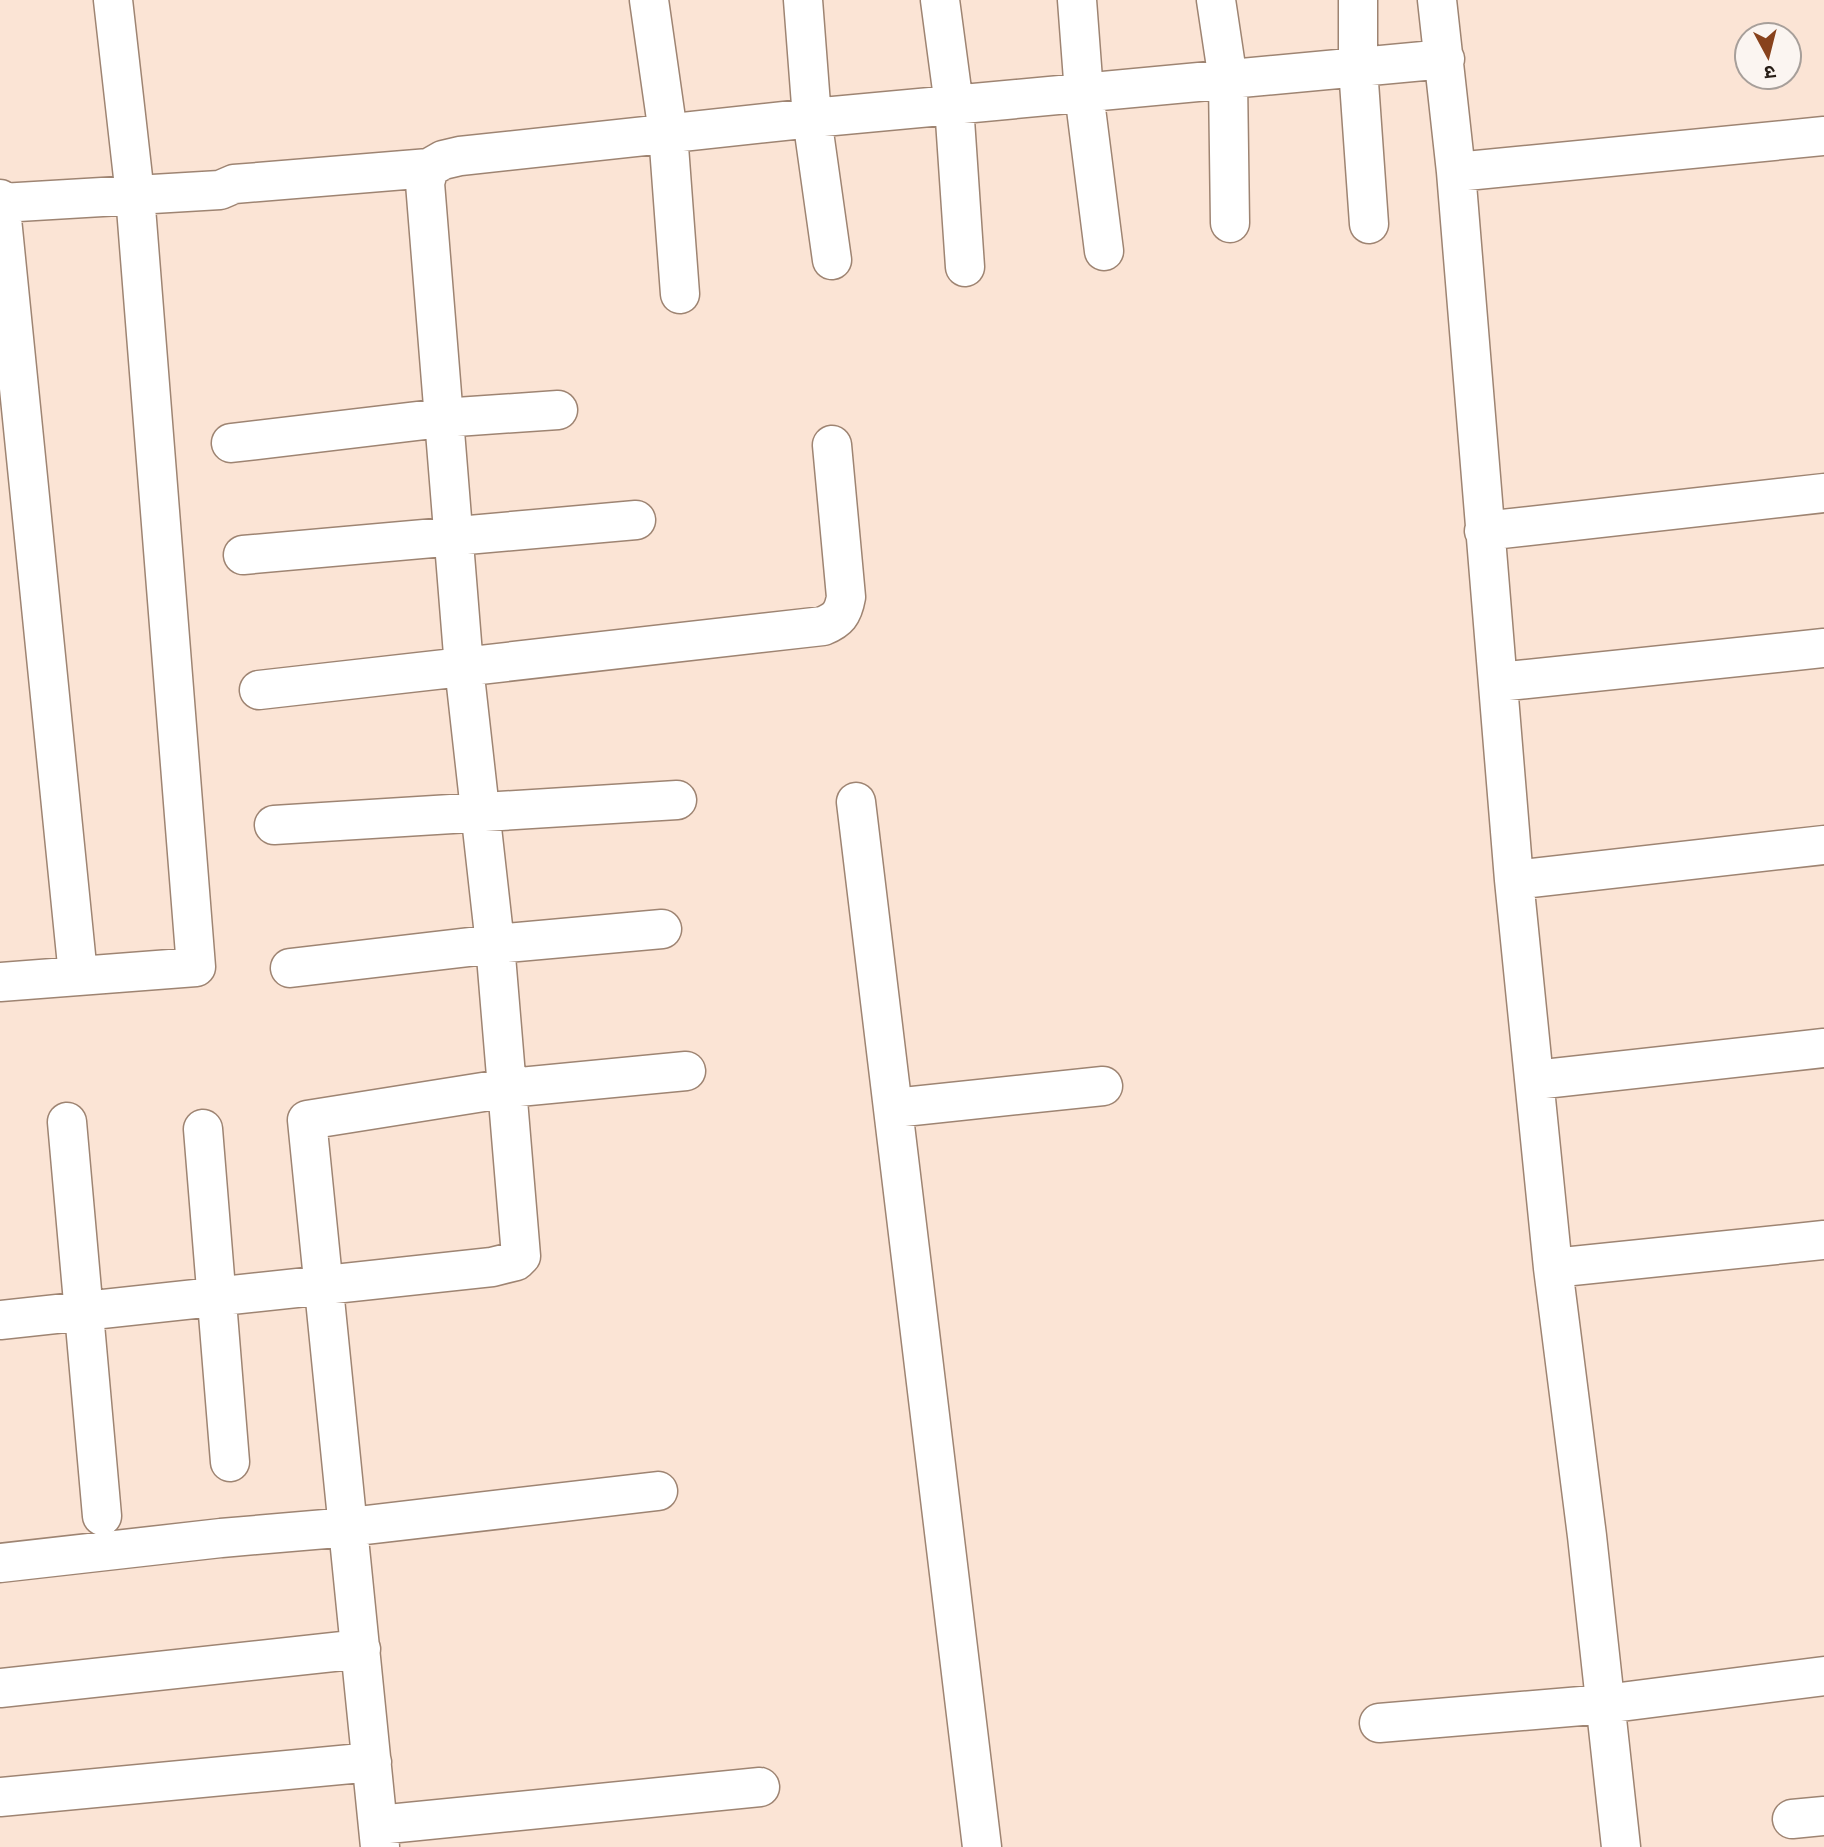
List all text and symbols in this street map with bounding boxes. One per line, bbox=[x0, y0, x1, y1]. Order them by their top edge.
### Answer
north arrow bbox=[1733, 21, 1803, 91]
text: उ bbox=[1762, 58, 1777, 84]

